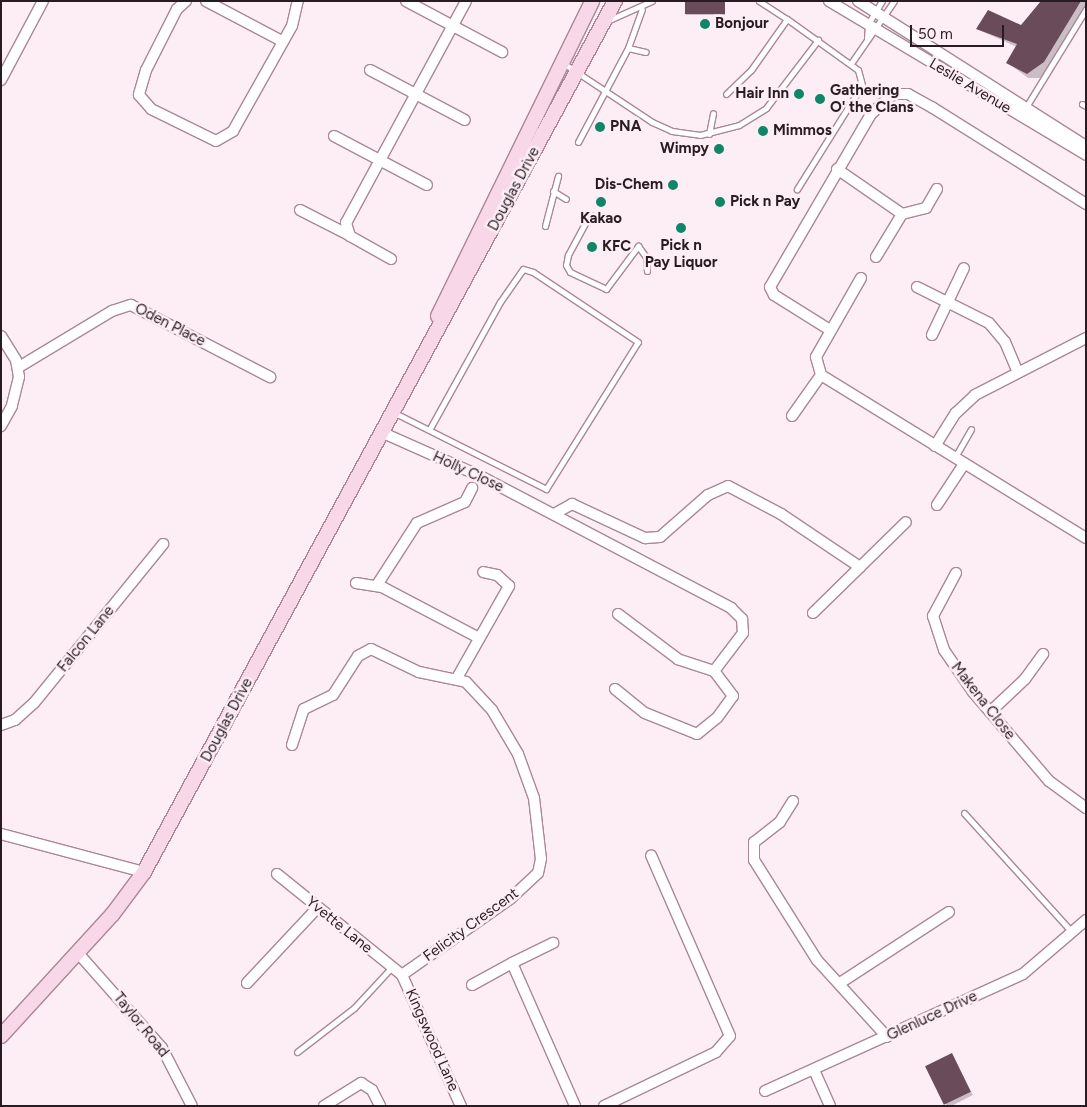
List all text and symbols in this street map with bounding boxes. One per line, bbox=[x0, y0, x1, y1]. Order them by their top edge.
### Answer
place label: Bonjour bbox=[715, 15, 769, 33]
scale bar bbox=[912, 15, 1006, 47]
marker: Bonjour bbox=[699, 18, 711, 30]
text: 50 m bbox=[918, 25, 953, 43]
street label: Leslie Avenue bbox=[926, 54, 1014, 118]
place label: Gathering O' the Clans bbox=[830, 81, 914, 116]
place label: Hair Inn bbox=[735, 85, 789, 103]
marker: Hair Inn bbox=[793, 88, 805, 100]
marker: Gathering O' the Clans bbox=[814, 93, 826, 105]
place label: PNA bbox=[610, 118, 641, 136]
marker: PNA bbox=[594, 121, 606, 133]
place label: Mimmos bbox=[773, 122, 832, 140]
marker: Mimmos bbox=[757, 125, 769, 137]
place label: Wimpy bbox=[660, 140, 709, 158]
marker: Wimpy bbox=[713, 143, 725, 155]
street label: Douglas Drive bbox=[484, 144, 544, 234]
place label: Dis-Chem bbox=[595, 176, 663, 194]
marker: Dis-Chem bbox=[667, 179, 679, 191]
place label: Pick n Pay bbox=[730, 193, 800, 211]
marker: Kakao bbox=[595, 196, 607, 208]
marker: Pick n Pay bbox=[714, 196, 726, 208]
place label: Kakao bbox=[580, 210, 622, 228]
marker: Pick n Pay Liquor bbox=[675, 222, 687, 234]
place label: Pick n Pay Liquor bbox=[645, 236, 717, 271]
place label: KFC bbox=[602, 238, 631, 256]
marker: KFC bbox=[586, 241, 598, 253]
street label: Oden Place bbox=[132, 300, 208, 350]
street label: Holly Close bbox=[430, 448, 506, 496]
street label: Falcon Lane bbox=[54, 602, 118, 676]
street label: Makena Close bbox=[947, 659, 1019, 743]
street label: Douglas Drive bbox=[197, 675, 257, 765]
street label: Felicity Crescent bbox=[420, 884, 522, 966]
street label: Yvette Lane bbox=[302, 893, 376, 957]
street label: Kingswood Lane bbox=[401, 986, 463, 1094]
street label: Glenluce Drive bbox=[884, 987, 980, 1045]
street label: Taylor Road bbox=[109, 989, 173, 1061]

